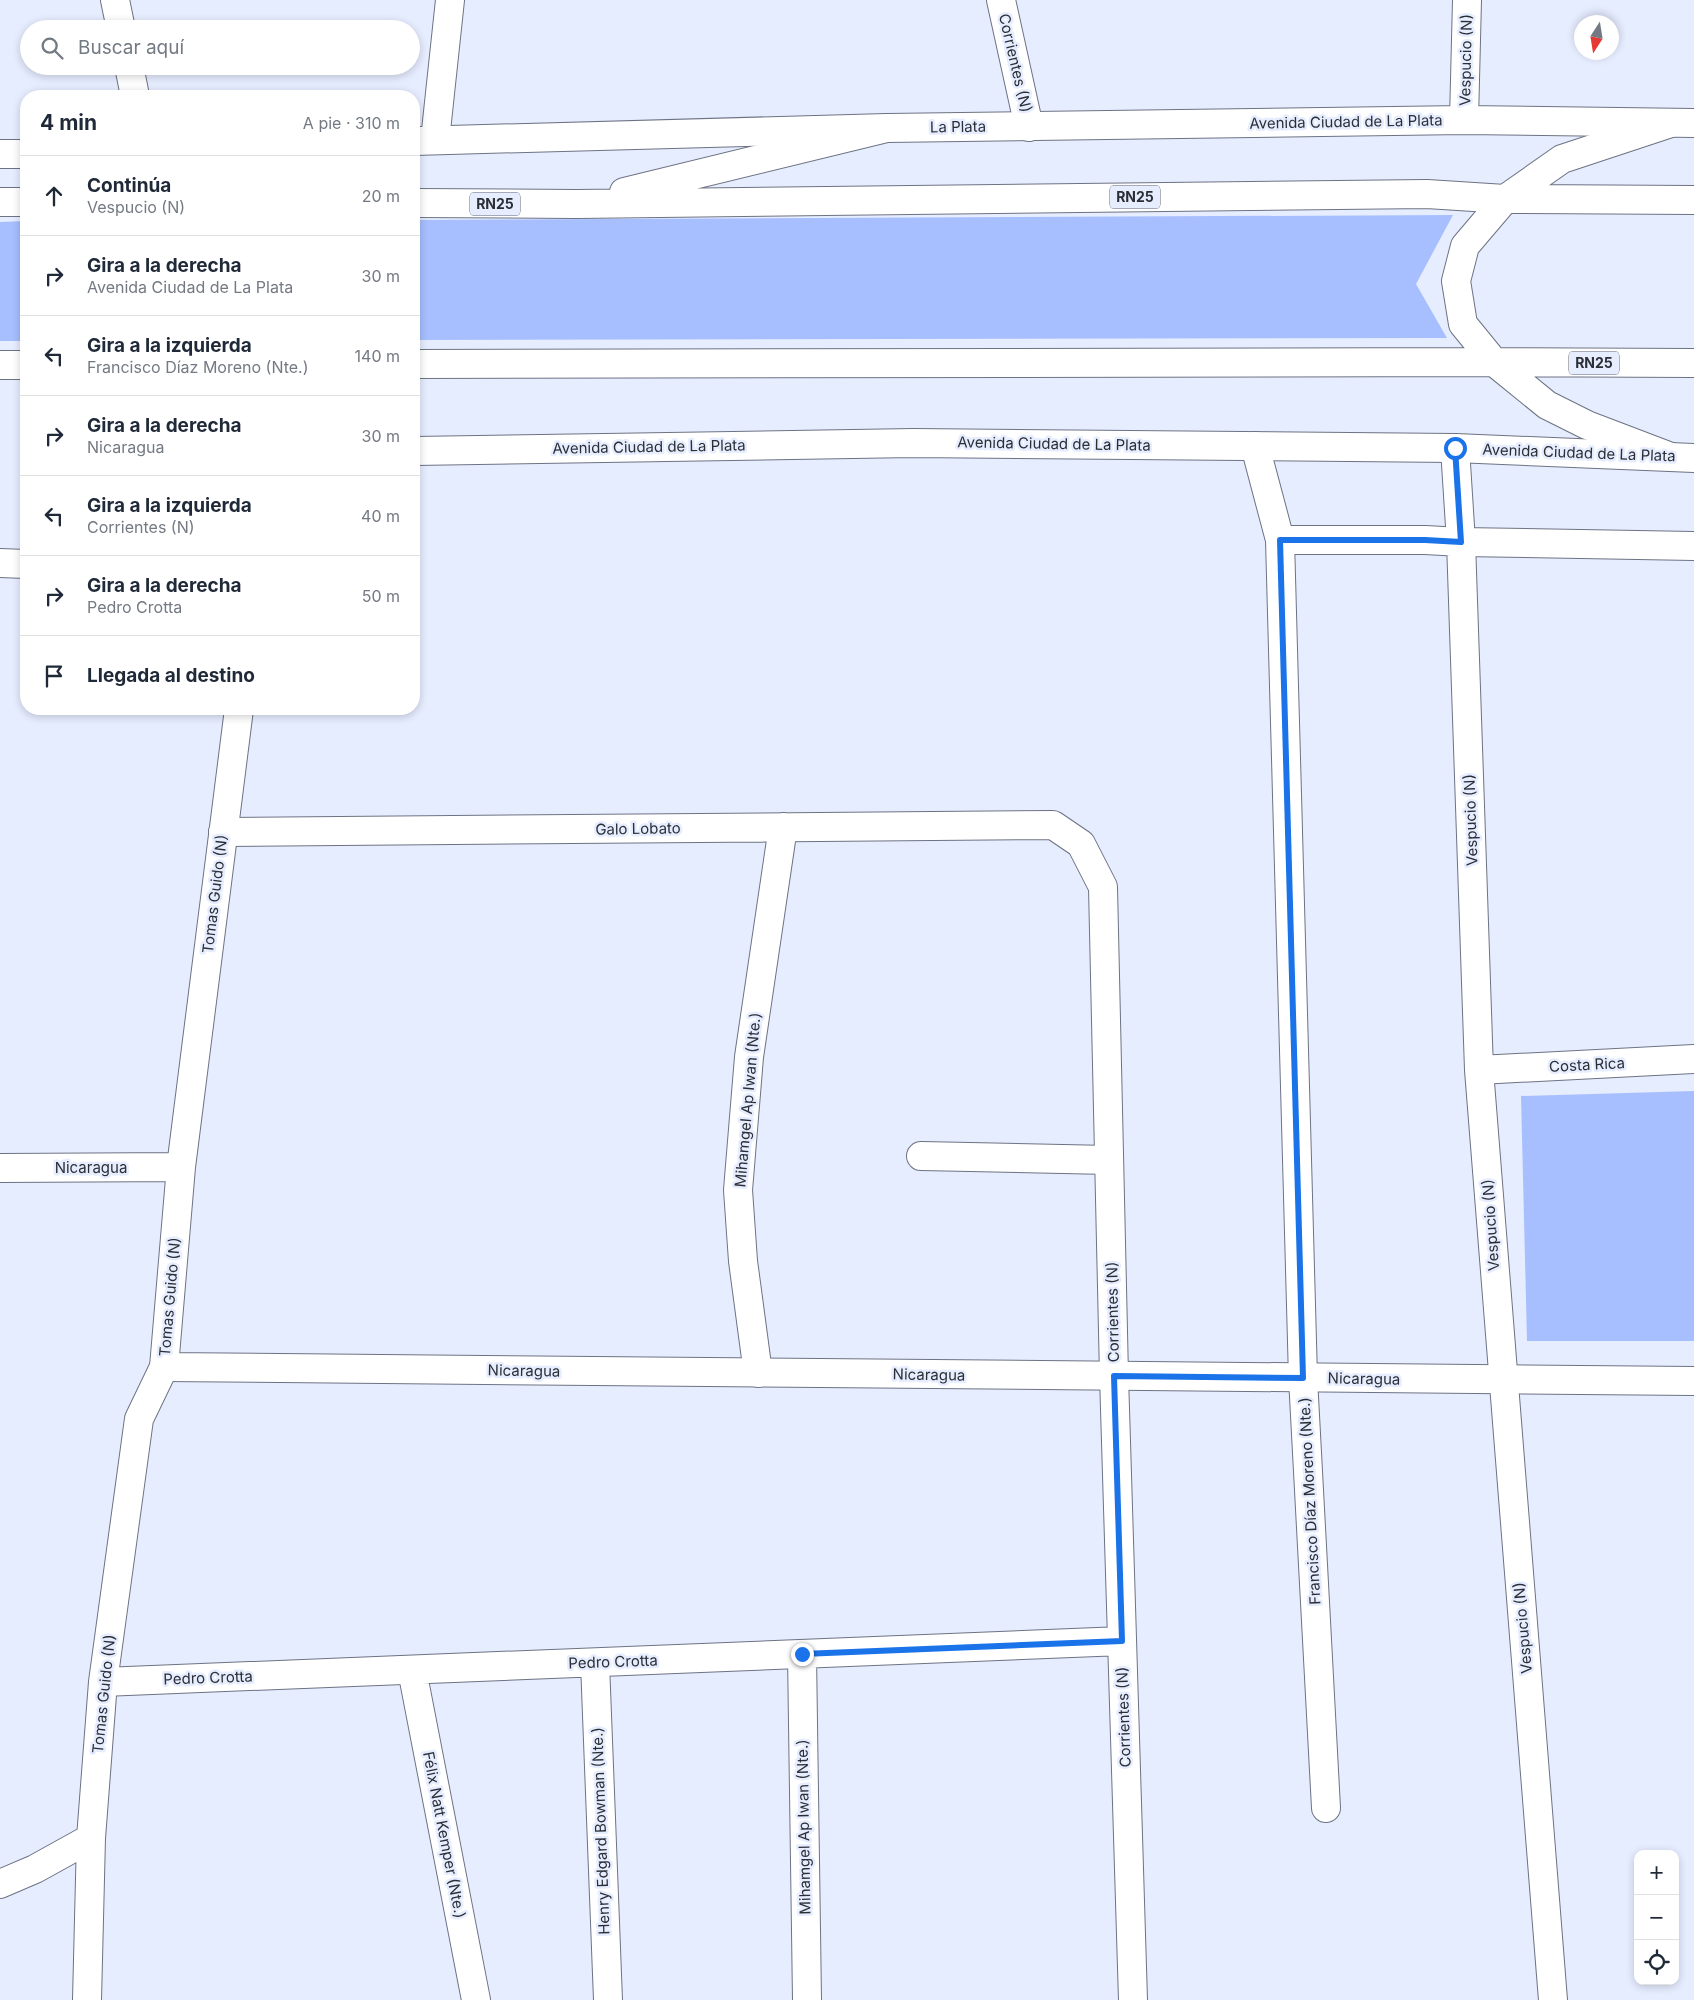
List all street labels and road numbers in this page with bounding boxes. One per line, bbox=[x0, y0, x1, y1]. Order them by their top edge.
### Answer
street label: Corrientes (N) bbox=[995, 12, 1036, 114]
street label: Vespucio (N) bbox=[1455, 14, 1476, 106]
street label: Avenida Ciudad de La Plata bbox=[1249, 110, 1443, 133]
street label: La Plata bbox=[930, 117, 986, 136]
road number: RN25 bbox=[1110, 186, 1160, 208]
road number: RN25 bbox=[470, 192, 520, 215]
road number: RN25 bbox=[1569, 352, 1619, 374]
street label: Avenida Ciudad de La Plata bbox=[957, 432, 1151, 455]
street label: Avenida Ciudad de La Plata bbox=[552, 435, 746, 458]
street label: Avenida Ciudad de La Plata bbox=[1482, 440, 1676, 465]
street label: Vespucio (N) bbox=[1459, 774, 1482, 866]
street label: Galo Lobato bbox=[595, 818, 681, 839]
street label: Tomas Guido (N) bbox=[198, 833, 231, 954]
street label: Mihamgel Ap Iwan (Nte.) bbox=[730, 1012, 765, 1188]
street label: Costa Rica bbox=[1549, 1053, 1625, 1076]
street label: Nicaragua bbox=[55, 1158, 127, 1177]
street label: Vespucio (N) bbox=[1478, 1178, 1503, 1272]
street label: Tomas Guido (N) bbox=[155, 1237, 184, 1357]
street label: Corrientes (N) bbox=[1102, 1261, 1123, 1363]
street label: Nicaragua bbox=[488, 1360, 560, 1381]
street label: Nicaragua bbox=[893, 1364, 965, 1385]
street label: Nicaragua bbox=[1328, 1368, 1400, 1389]
street label: Francisco Díaz Moreno (Nte.) bbox=[1295, 1397, 1324, 1605]
street label: Vespucio (N) bbox=[1509, 1581, 1536, 1675]
street label: Tomas Guido (N) bbox=[88, 1634, 119, 1754]
street label: Pedro Crotta bbox=[568, 1650, 658, 1673]
street label: Pedro Crotta bbox=[163, 1666, 253, 1689]
street label: Corrientes (N) bbox=[1112, 1666, 1135, 1768]
street label: Henry Edgard Bowman (Nte.) bbox=[587, 1727, 614, 1935]
street label: Mihamgel Ap Iwan (Nte.) bbox=[792, 1739, 815, 1915]
street label: Félix Natt Kemper (Nte.) bbox=[419, 1750, 470, 1920]

